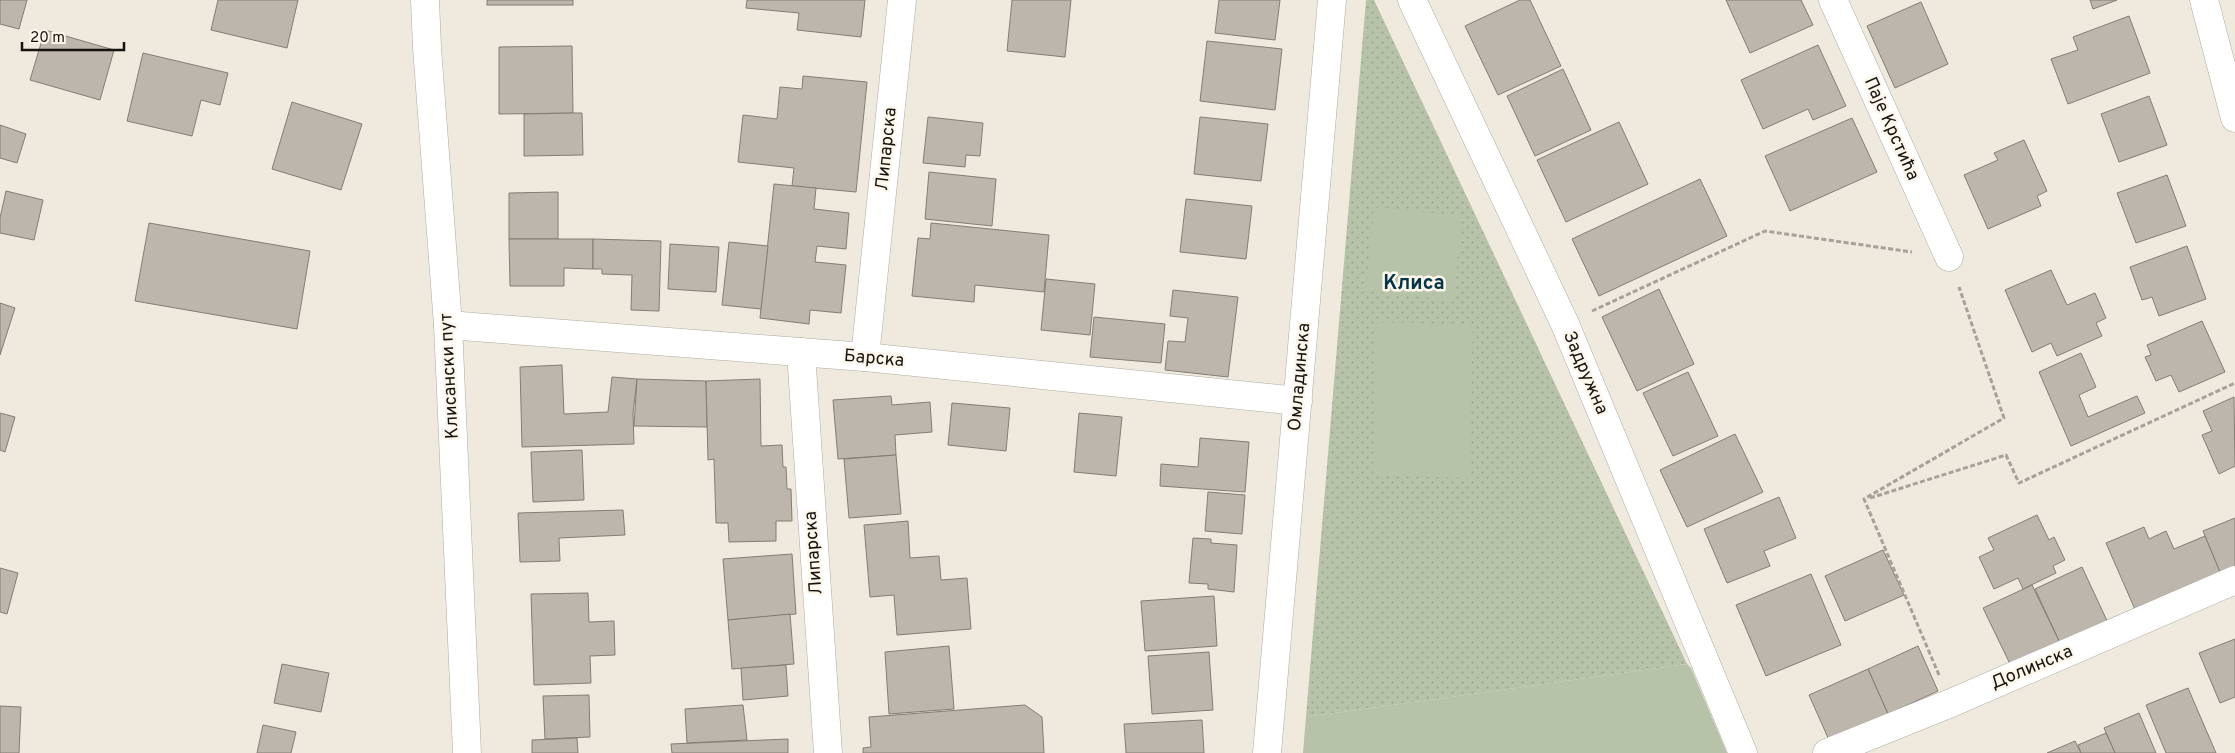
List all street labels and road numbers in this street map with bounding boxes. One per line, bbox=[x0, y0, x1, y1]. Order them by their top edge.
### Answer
street label: Паје Крстића bbox=[1858, 74, 1924, 184]
street label: Липарска bbox=[871, 106, 903, 192]
street label: Клисански пут bbox=[435, 312, 465, 440]
street label: Омладинска bbox=[1284, 322, 1316, 432]
street label: Задружна bbox=[1557, 328, 1613, 418]
street label: Барска bbox=[843, 345, 905, 373]
street label: Липарска bbox=[800, 510, 828, 596]
street label: Долинска bbox=[1988, 640, 2076, 696]

